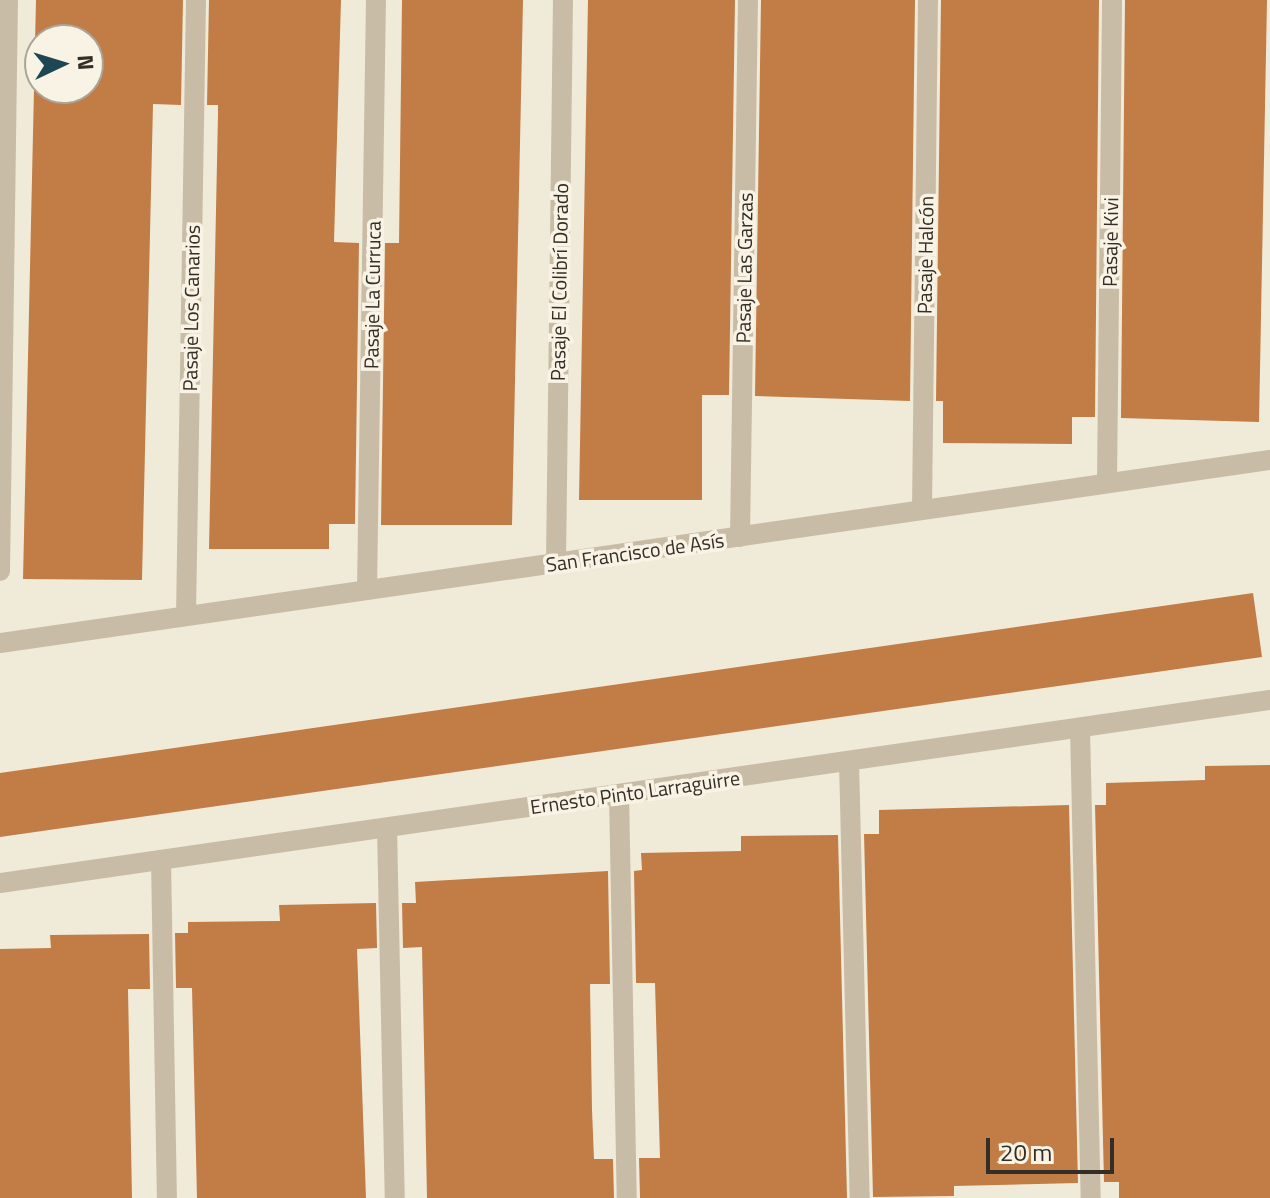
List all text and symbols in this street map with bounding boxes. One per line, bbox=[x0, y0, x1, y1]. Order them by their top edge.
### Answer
north arrow bbox=[24, 24, 104, 104]
text: N bbox=[68, 54, 103, 71]
street label: Pasaje El Colibrí Dorado bbox=[545, 183, 573, 381]
street label: Pasaje Las Garzas bbox=[731, 192, 757, 344]
street label: Pasaje Halcón bbox=[912, 196, 938, 314]
street label: Pasaje Kivi bbox=[1097, 197, 1123, 287]
street label: Pasaje La Curruca bbox=[359, 221, 385, 369]
street label: Pasaje Los Canarios bbox=[178, 225, 204, 391]
street label: San Francisco de Asís bbox=[544, 528, 726, 576]
street label: Ernesto Pinto Larraguirre bbox=[529, 765, 741, 819]
scale bar bbox=[990, 1122, 1118, 1172]
text: 20 m bbox=[1000, 1134, 1052, 1170]

